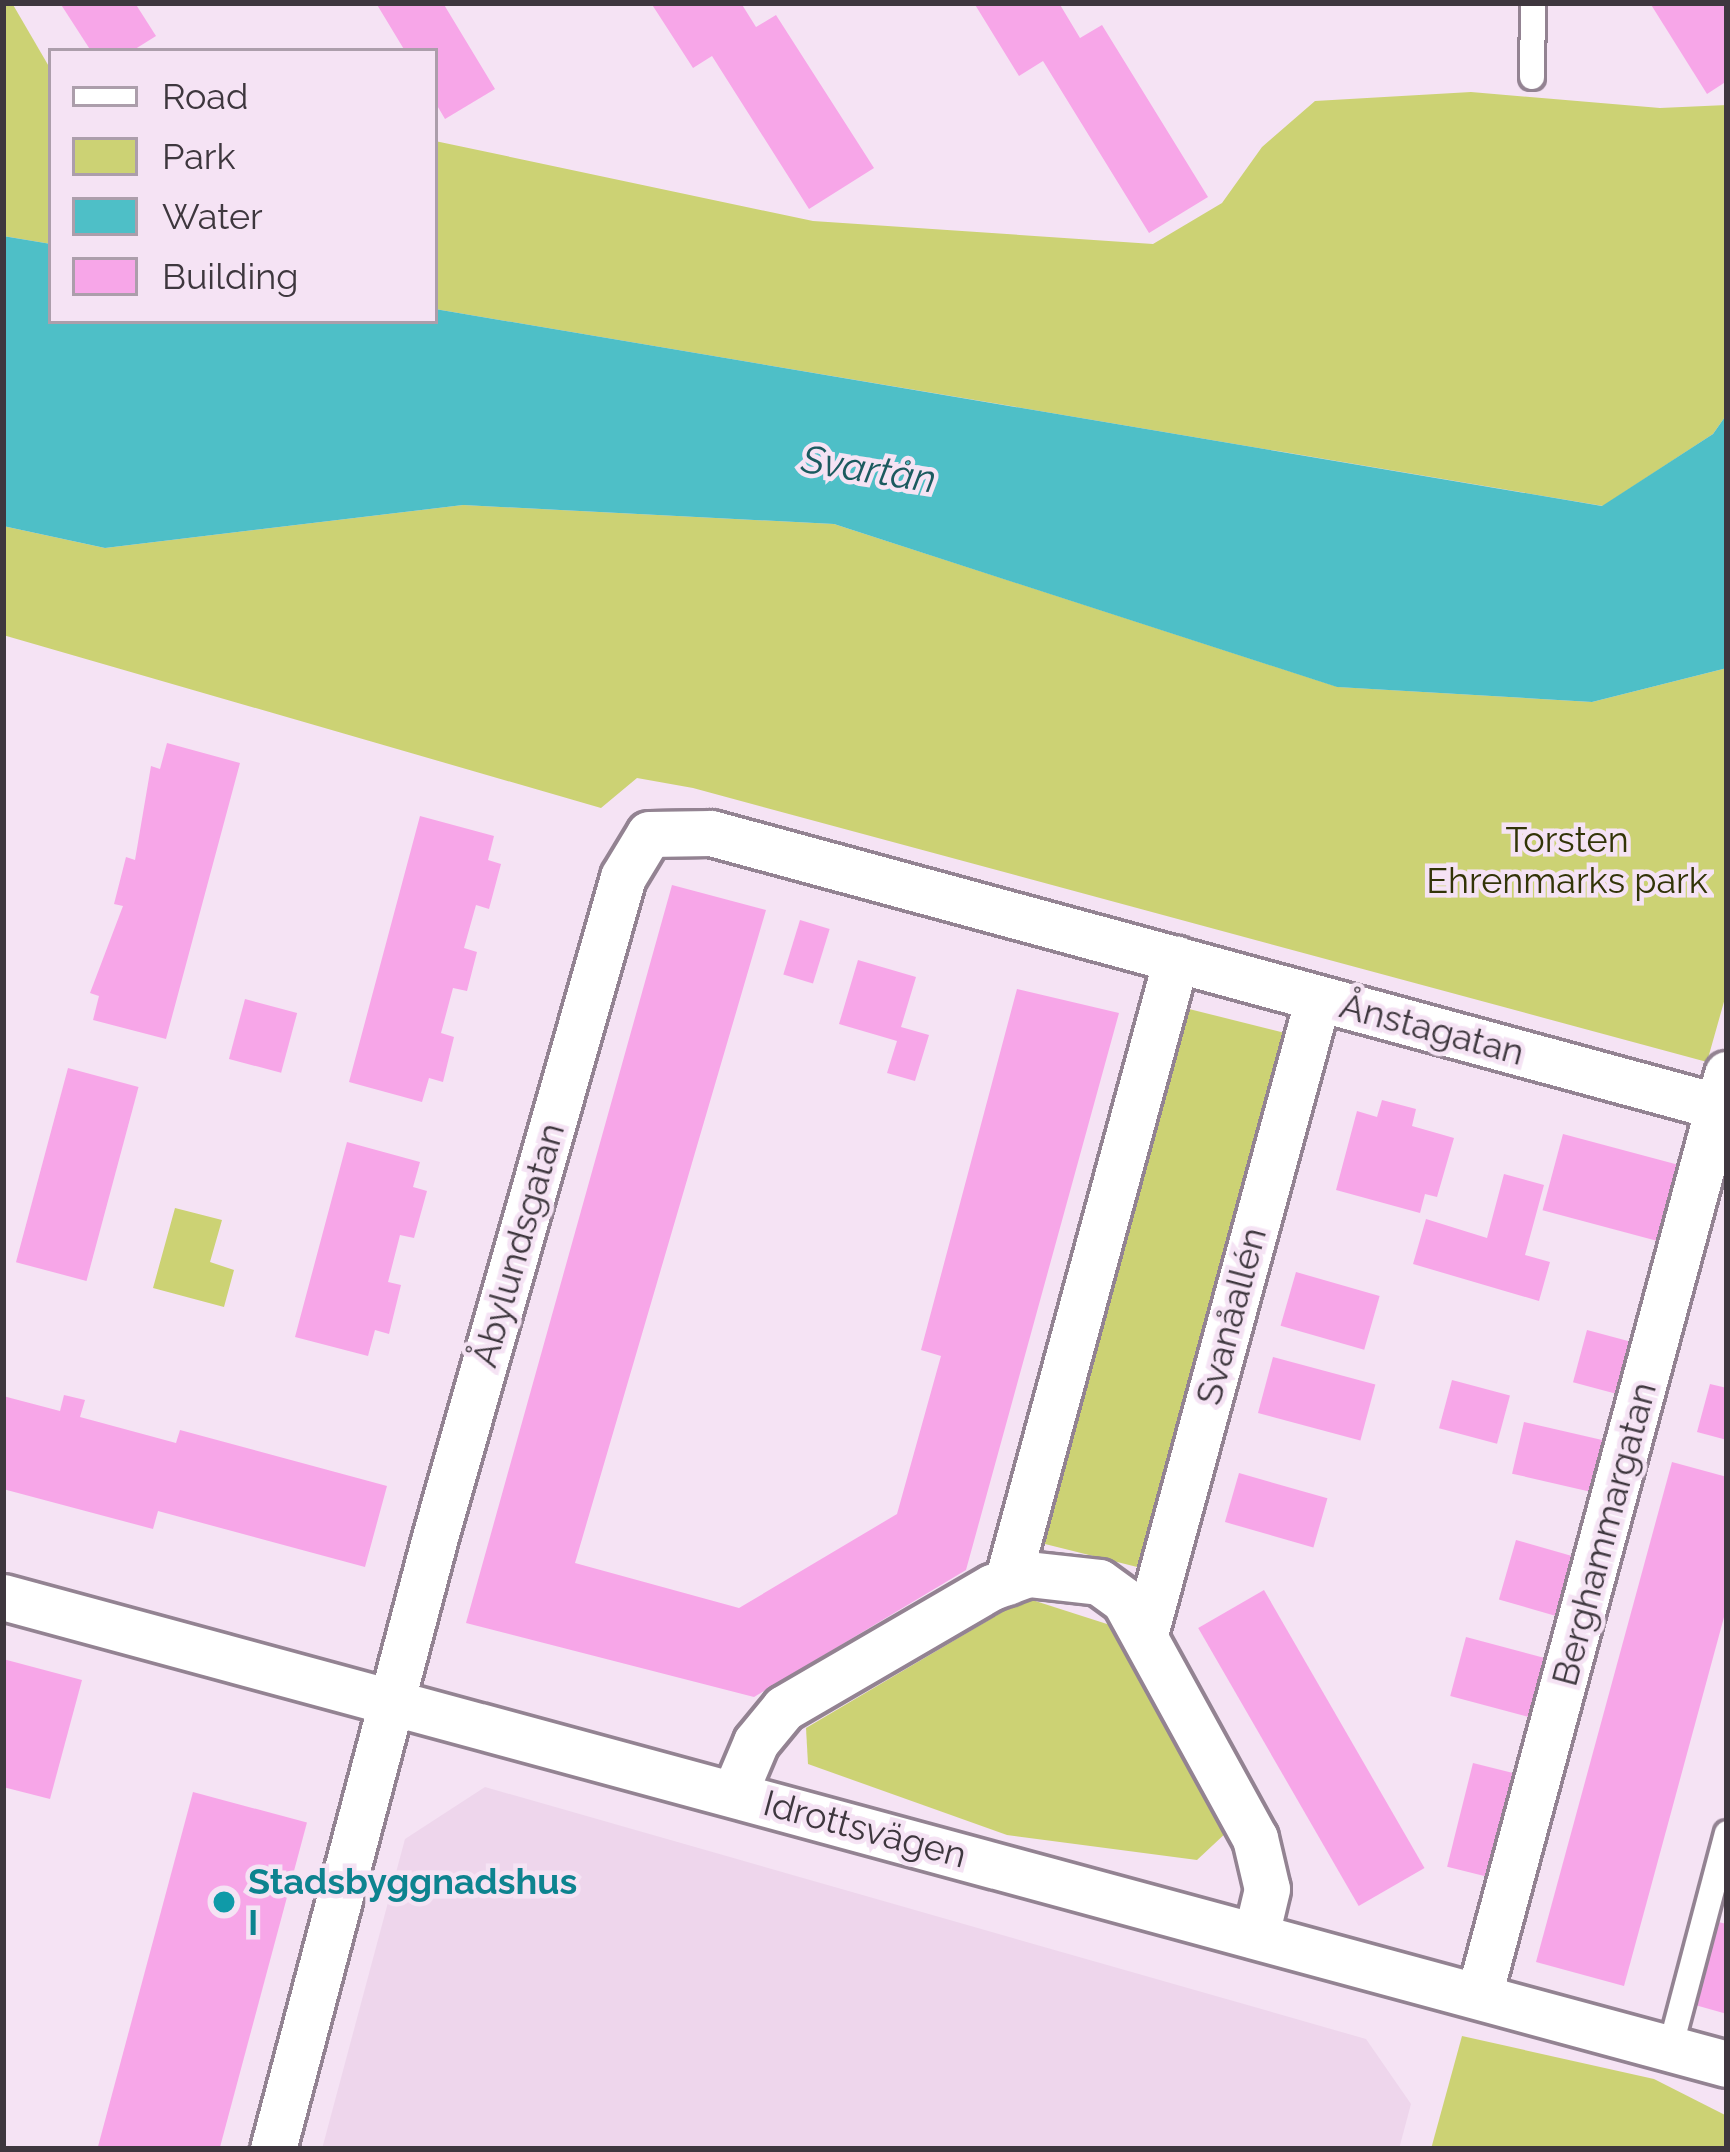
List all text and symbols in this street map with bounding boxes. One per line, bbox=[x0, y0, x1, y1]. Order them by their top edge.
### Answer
legend bbox=[48, 48, 438, 324]
text: Road bbox=[162, 75, 248, 117]
text: Park bbox=[162, 135, 236, 177]
text: Water bbox=[162, 195, 263, 237]
text: Building bbox=[162, 255, 298, 297]
water label: Svartån bbox=[799, 435, 939, 503]
park label: Torsten Ehrenmarks park bbox=[1426, 817, 1708, 902]
street label: Ånstagatan bbox=[1335, 984, 1529, 1074]
street label: Åbylundsgatan bbox=[463, 1118, 573, 1372]
street label: Svanåallén bbox=[1187, 1223, 1275, 1409]
street label: Berghammargatan bbox=[1543, 1378, 1665, 1690]
street label: Idrottsvägen bbox=[759, 1781, 971, 1877]
place label: Stadsbyggnadshus I bbox=[248, 1859, 577, 1944]
marker: Stadsbyggnadshus I bbox=[211, 1889, 237, 1915]

